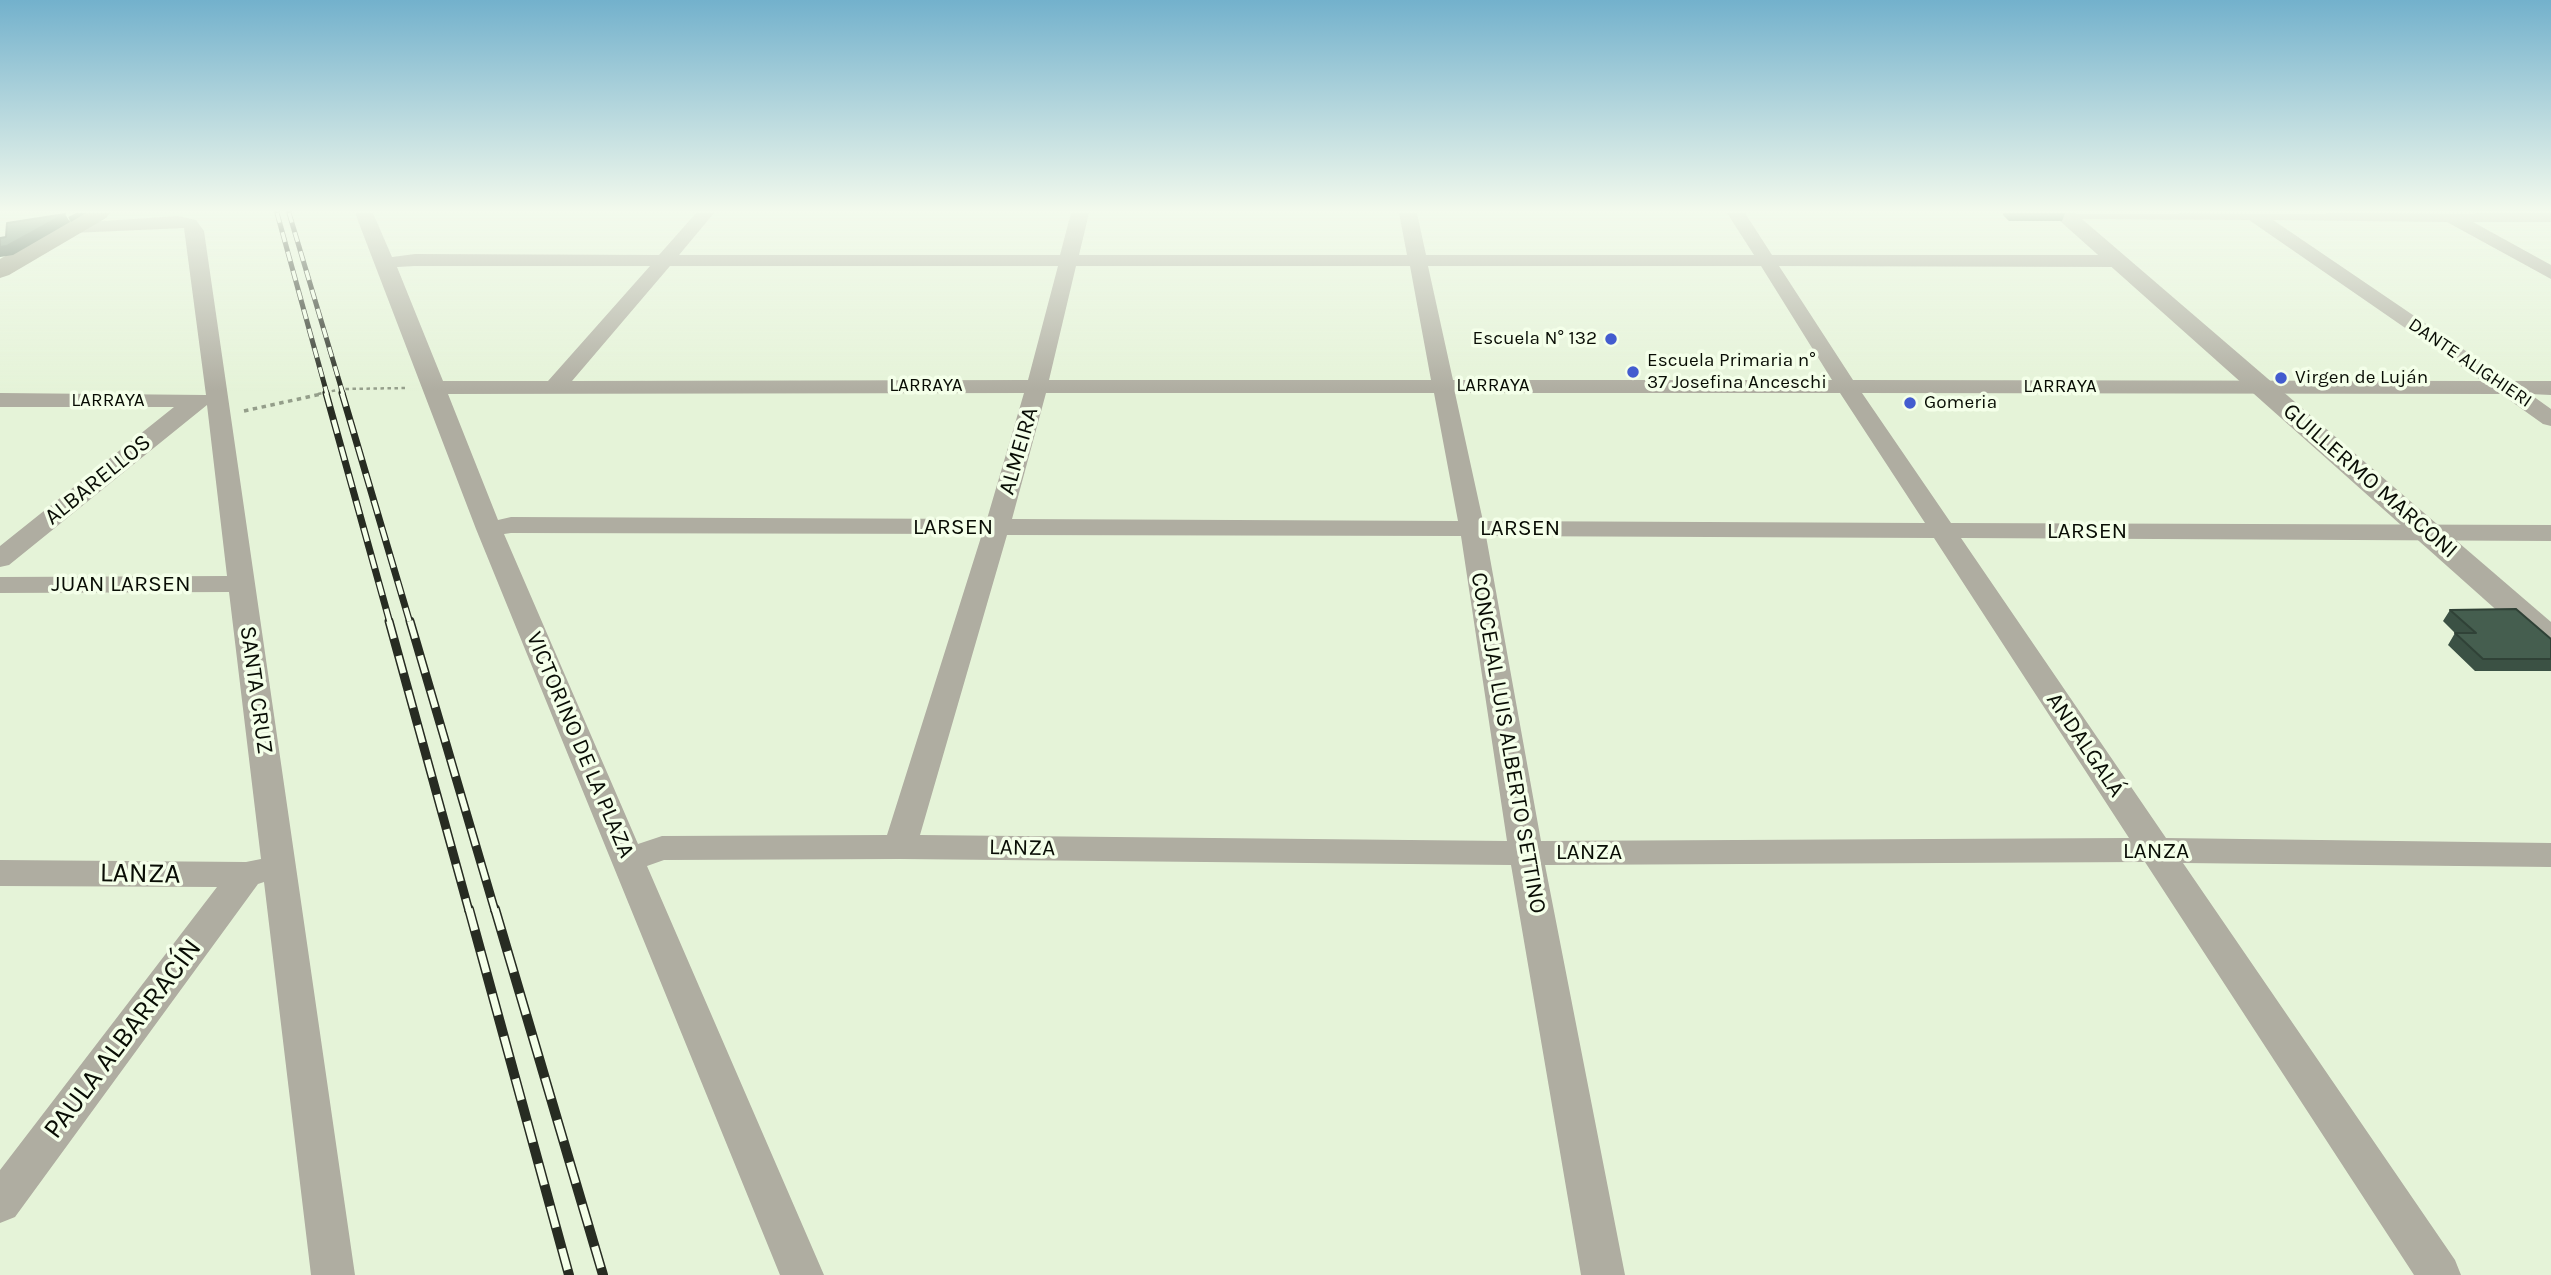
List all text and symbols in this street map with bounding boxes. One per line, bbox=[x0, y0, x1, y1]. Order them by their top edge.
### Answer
street label: DANTE ALIGHIERI bbox=[2404, 313, 2536, 413]
place label: Escuela N° 132 bbox=[1472, 328, 1597, 350]
marker: Escuela N° 132 bbox=[1603, 331, 1619, 347]
place label: Escuela Primaria n° 37 Josefina Anceschi bbox=[1647, 350, 1827, 394]
marker: Escuela Primaria n° 37 Josefina Anceschi bbox=[1625, 364, 1641, 380]
place label: Virgen de Luján bbox=[2295, 367, 2428, 389]
marker: Virgen de Luján bbox=[2273, 370, 2289, 386]
street label: LARRAYA bbox=[889, 375, 963, 397]
street label: LARRAYA bbox=[1456, 375, 1530, 397]
street label: LARRAYA bbox=[2023, 376, 2097, 398]
street label: LARRAYA bbox=[71, 390, 145, 412]
place label: Gomeria bbox=[1924, 392, 1997, 414]
marker: Gomeria bbox=[1902, 395, 1918, 411]
street label: GUILLERMO MARCONI bbox=[2277, 398, 2463, 564]
street label: ALMEIRA bbox=[993, 404, 1045, 498]
street label: ALBARELLOS bbox=[39, 429, 157, 531]
street label: LARSEN bbox=[913, 513, 993, 541]
street label: LARSEN bbox=[1480, 514, 1560, 542]
street label: LARSEN bbox=[2047, 517, 2127, 545]
street label: JUAN LARSEN bbox=[51, 570, 191, 598]
street label: CONCEJAL LUIS ALBERTO SETTINO bbox=[1464, 570, 1552, 916]
street label: SANTA CRUZ bbox=[233, 624, 279, 756]
street label: VICTORINO DE LA PLAZA bbox=[520, 628, 640, 862]
street label: ANDALGALÁ bbox=[2040, 688, 2130, 802]
street label: LANZA bbox=[989, 834, 1055, 862]
street label: LANZA bbox=[2123, 837, 2189, 865]
street label: LANZA bbox=[1556, 838, 1622, 866]
street label: LANZA bbox=[99, 856, 181, 892]
street label: PAULA ALBARRACÍN bbox=[37, 932, 209, 1146]

